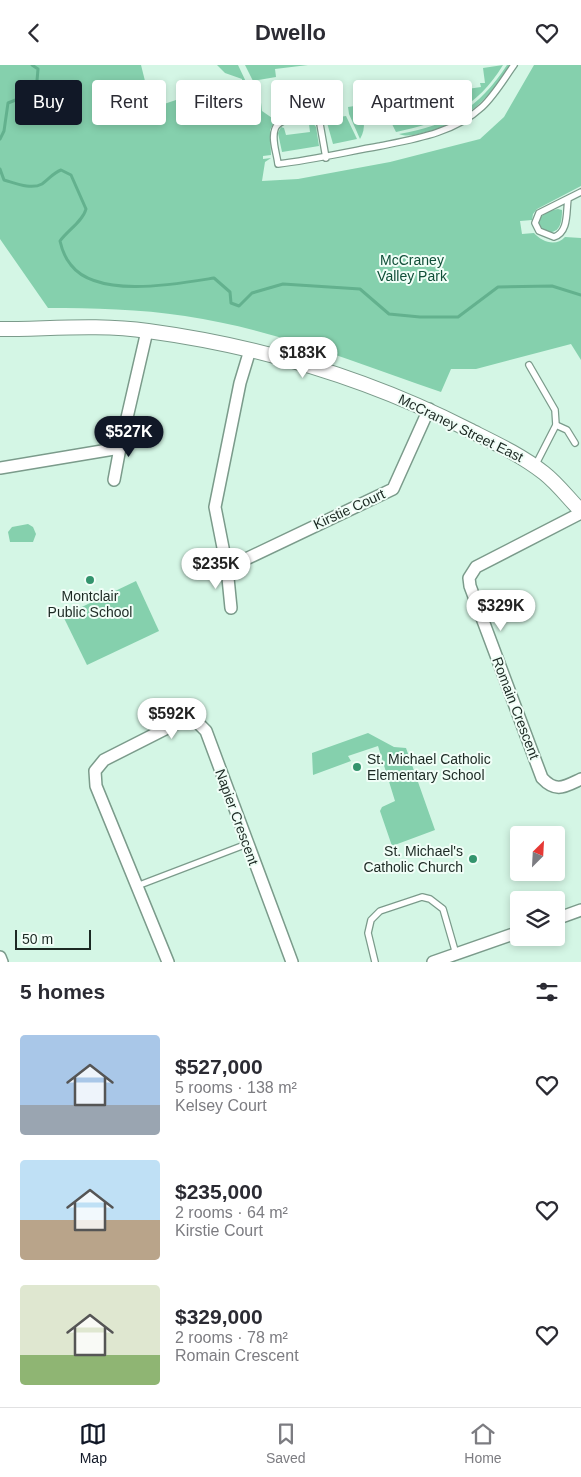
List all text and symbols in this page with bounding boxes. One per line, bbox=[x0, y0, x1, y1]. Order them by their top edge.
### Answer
icon: back bbox=[20, 19, 48, 47]
icon: heart bbox=[533, 19, 561, 47]
text: Dwello bbox=[255, 20, 326, 45]
chip: Buy bbox=[15, 80, 82, 125]
chip: Rent bbox=[92, 80, 166, 125]
chip: Filters bbox=[176, 80, 261, 125]
chip: New bbox=[271, 80, 343, 125]
chip: Apartment bbox=[353, 80, 472, 125]
park label: McCraney Valley Park bbox=[377, 252, 448, 284]
pin: $183K bbox=[268, 337, 338, 379]
text: $183K bbox=[279, 344, 327, 361]
street label: McCraney Street East bbox=[396, 391, 526, 465]
pin: $527K bbox=[94, 415, 164, 458]
text: $527K bbox=[105, 423, 153, 440]
street label: Kirstie Court bbox=[311, 485, 387, 533]
pin: $235K bbox=[181, 547, 251, 590]
text: $235K bbox=[192, 555, 240, 572]
marker: Montclair Public School bbox=[84, 574, 96, 586]
place label: Montclair Public School bbox=[48, 588, 132, 620]
pin: $329K bbox=[466, 589, 536, 632]
text: $329K bbox=[477, 597, 525, 614]
street label: Romain Crescent bbox=[489, 655, 543, 761]
pin: $592K bbox=[137, 697, 207, 740]
text: $592K bbox=[148, 705, 196, 722]
place label: St. Michael Catholic Elementary School bbox=[367, 751, 491, 783]
marker: St. Michael Catholic Elementary School bbox=[351, 761, 363, 773]
street label: Napier Crescent bbox=[212, 767, 262, 867]
north arrow bbox=[510, 826, 565, 881]
map controls bbox=[510, 826, 565, 946]
place label: St. Michael's Catholic Church bbox=[363, 843, 463, 875]
marker: St. Michael's Catholic Church bbox=[467, 853, 479, 865]
button: layers bbox=[510, 891, 565, 946]
scale bar bbox=[15, 927, 91, 950]
text: 50 m bbox=[22, 931, 53, 947]
icon: filters bbox=[533, 978, 561, 1006]
text: 5 homes bbox=[20, 980, 105, 1003]
icon: home bbox=[60, 1055, 120, 1115]
text: $527,000 bbox=[175, 1055, 263, 1078]
icon: heart bbox=[533, 1071, 561, 1099]
text: 5 rooms · 138 m² bbox=[175, 1079, 297, 1096]
text: Kelsey Court bbox=[175, 1097, 267, 1114]
icon: home bbox=[60, 1180, 120, 1240]
text: $235,000 bbox=[175, 1180, 263, 1203]
icon: heart bbox=[533, 1196, 561, 1224]
text: 2 rooms · 64 m² bbox=[175, 1204, 288, 1221]
text: Kirstie Court bbox=[175, 1222, 263, 1239]
icon: home bbox=[60, 1305, 120, 1365]
text: $329,000 bbox=[175, 1305, 263, 1328]
icon: heart bbox=[533, 1321, 561, 1349]
text: 2 rooms · 78 m² bbox=[175, 1329, 288, 1346]
text: Romain Crescent bbox=[175, 1347, 299, 1364]
tab: Map bbox=[79, 1420, 107, 1466]
tab: Saved bbox=[266, 1420, 306, 1466]
tab: Home bbox=[464, 1420, 502, 1466]

